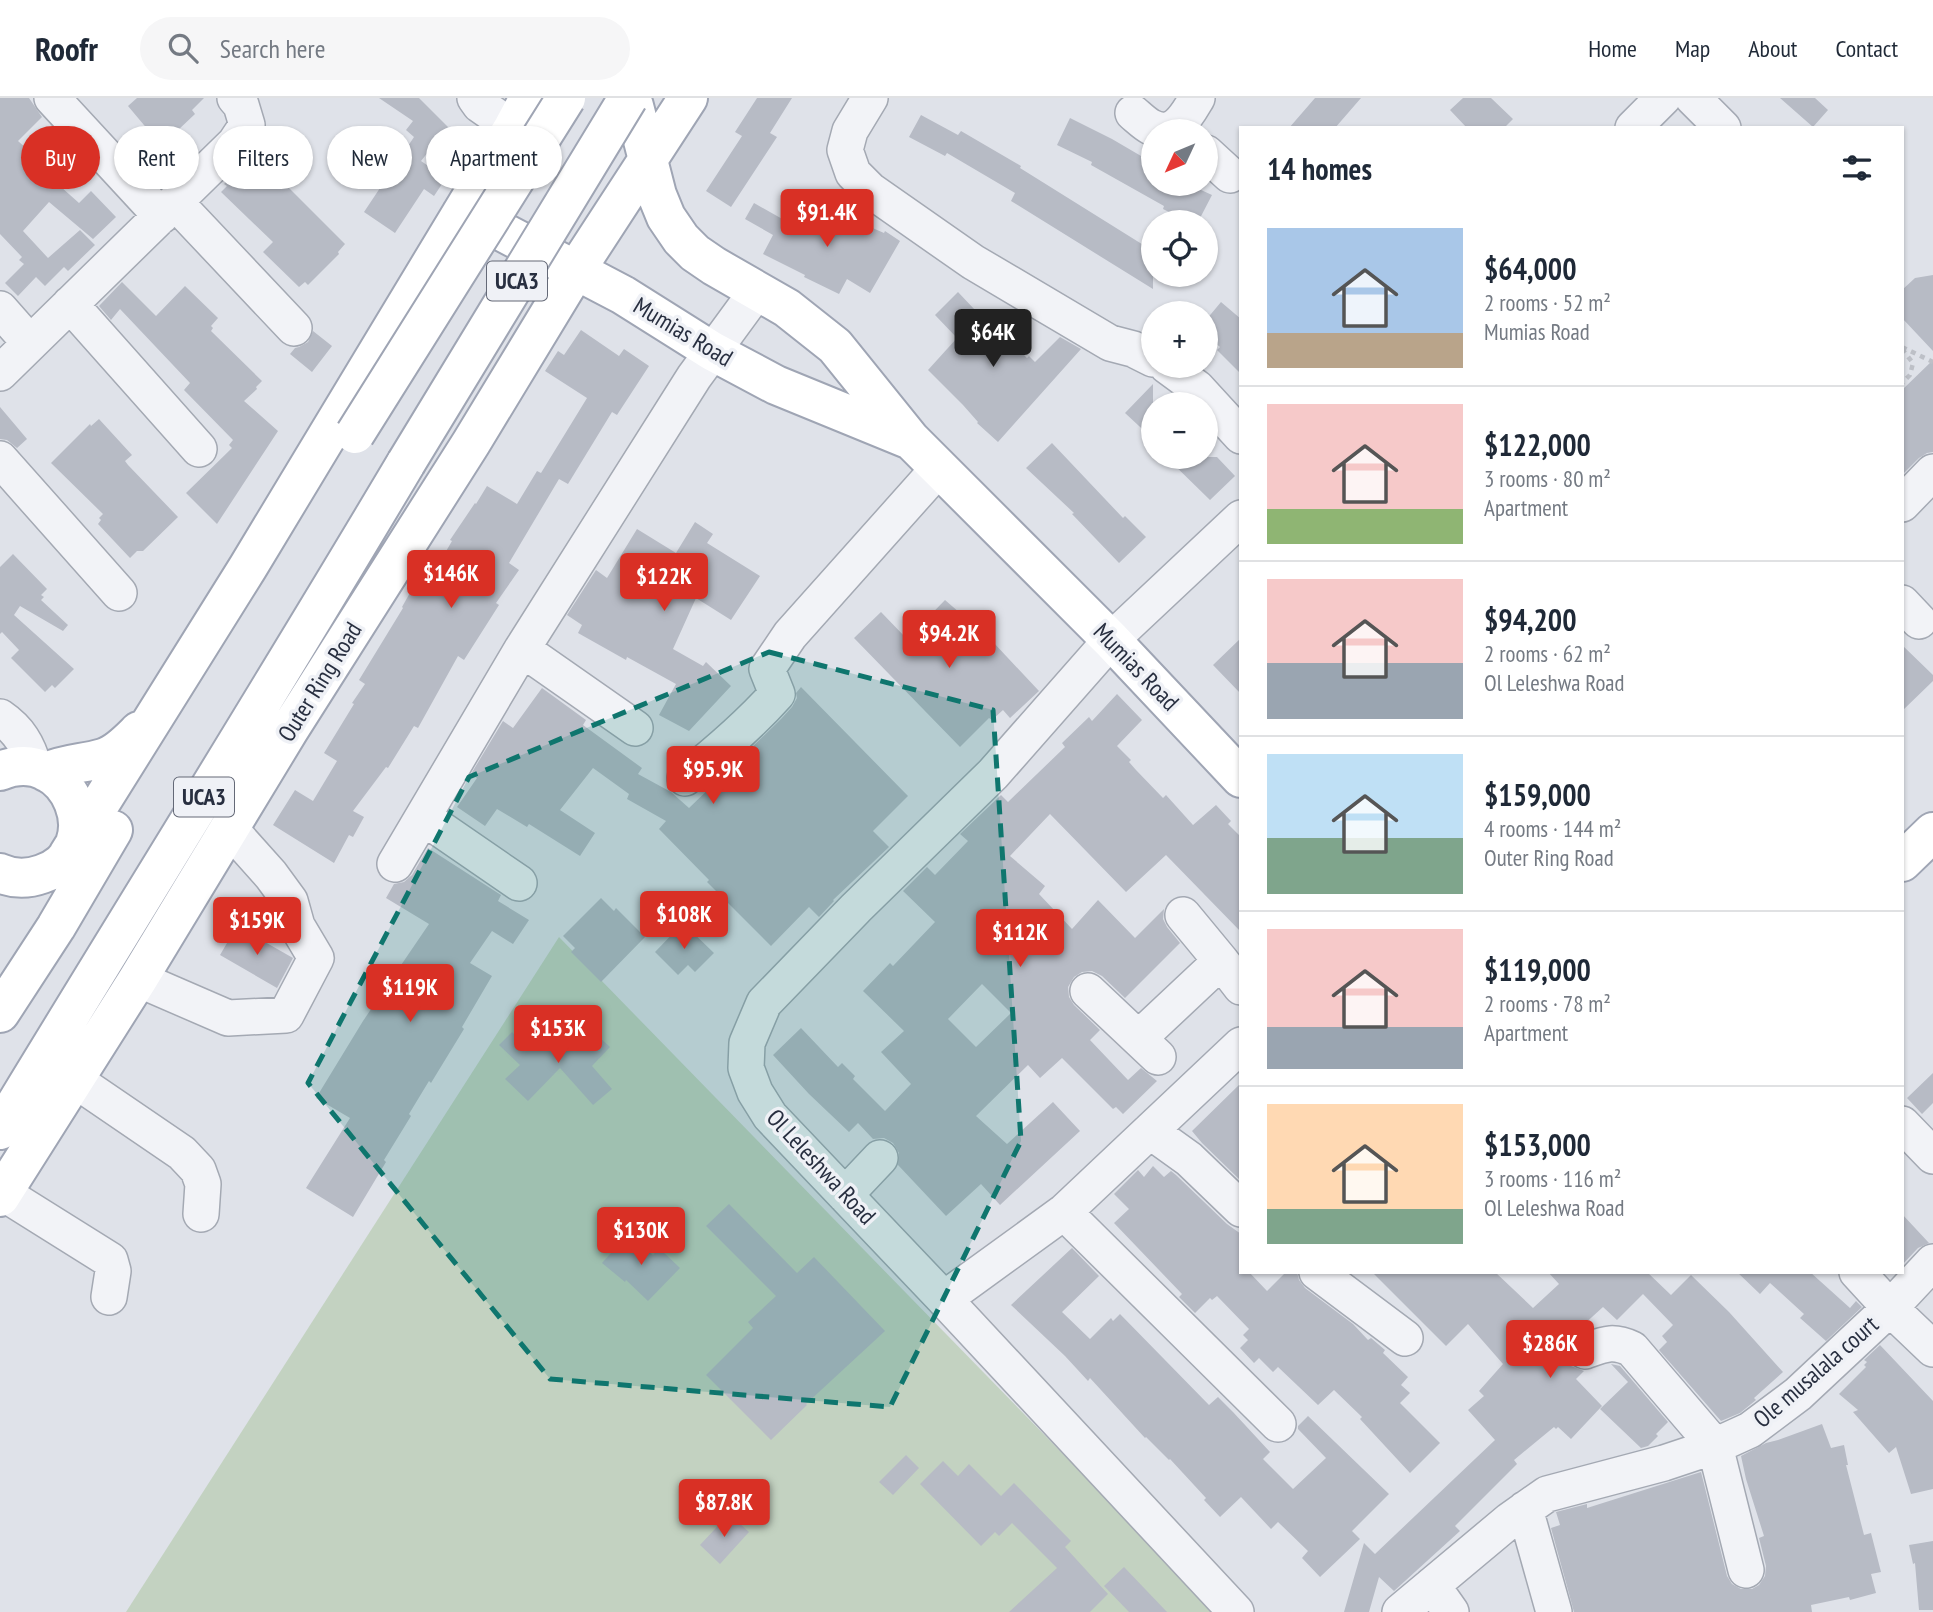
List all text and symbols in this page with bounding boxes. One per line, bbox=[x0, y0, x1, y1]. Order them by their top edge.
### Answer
search box bbox=[140, 17, 630, 80]
text: Roofr bbox=[35, 27, 98, 70]
icon: search bbox=[164, 29, 202, 67]
text: Search here bbox=[220, 32, 325, 65]
text: Home bbox=[1588, 33, 1637, 64]
text: Map bbox=[1675, 33, 1710, 64]
text: About bbox=[1748, 33, 1797, 64]
text: Contact bbox=[1835, 33, 1898, 64]
north arrow bbox=[1141, 119, 1218, 196]
map controls bbox=[1141, 119, 1218, 469]
chip: Buy bbox=[21, 126, 100, 189]
chip: Rent bbox=[114, 126, 199, 189]
chip: Filters bbox=[213, 126, 313, 189]
chip: New bbox=[327, 126, 412, 189]
chip: Apartment bbox=[426, 126, 562, 189]
text: 14 homes bbox=[1267, 149, 1372, 188]
icon: filters bbox=[1838, 149, 1876, 187]
pin: $91.4K bbox=[770, 190, 884, 249]
text: $91.4K bbox=[797, 197, 857, 226]
button: locate bbox=[1141, 210, 1218, 287]
text: $64,000 bbox=[1484, 249, 1577, 288]
icon: home bbox=[1323, 256, 1407, 340]
road number: UCA3 bbox=[487, 262, 547, 300]
text: 2 rooms · 52 m² bbox=[1484, 288, 1611, 317]
street label: Mumias Road bbox=[628, 290, 739, 373]
button: + bbox=[1141, 301, 1218, 378]
pin: $64K bbox=[952, 310, 1034, 369]
text: $64K bbox=[971, 317, 1015, 346]
text: Mumias Road bbox=[1484, 317, 1590, 346]
button: − bbox=[1141, 392, 1218, 469]
text: $122,000 bbox=[1484, 425, 1591, 464]
icon: home bbox=[1323, 432, 1407, 516]
text: 3 rooms · 80 m² bbox=[1484, 464, 1611, 493]
text: Apartment bbox=[1484, 493, 1568, 522]
pin: $146K bbox=[402, 550, 500, 610]
pin: $122K bbox=[615, 554, 713, 613]
text: $146K bbox=[423, 558, 479, 587]
text: $122K bbox=[636, 561, 692, 590]
text: $94,200 bbox=[1484, 600, 1577, 639]
icon: home bbox=[1323, 607, 1407, 691]
pin: $94.2K bbox=[892, 610, 1006, 670]
street label: Outer Ring Road bbox=[271, 616, 369, 747]
street label: Mumias Road bbox=[1087, 616, 1186, 717]
text: $94.2K bbox=[919, 618, 979, 647]
text: 2 rooms · 62 m² bbox=[1484, 639, 1611, 668]
text: Ol Leleshwa Road bbox=[1484, 668, 1625, 697]
pin: $95.9K bbox=[656, 746, 770, 806]
text: $95.9K bbox=[683, 754, 743, 783]
text: $159,000 bbox=[1484, 775, 1591, 814]
road number: UCA3 bbox=[174, 778, 234, 817]
icon: home bbox=[1323, 782, 1407, 866]
text: 4 rooms · 144 m² bbox=[1484, 814, 1621, 843]
text: Outer Ring Road bbox=[1484, 843, 1614, 872]
pin: $108K bbox=[635, 892, 733, 951]
pin: $159K bbox=[208, 898, 306, 957]
text: $108K bbox=[656, 899, 712, 928]
text: $159K bbox=[229, 905, 285, 934]
pin: $112K bbox=[971, 910, 1069, 969]
text: $112K bbox=[992, 917, 1048, 946]
text: $119,000 bbox=[1484, 950, 1591, 989]
icon: home bbox=[1323, 957, 1407, 1041]
pin: $119K bbox=[361, 964, 459, 1024]
text: $119K bbox=[382, 972, 438, 1001]
text: 2 rooms · 78 m² bbox=[1484, 989, 1611, 1018]
pin: $153K bbox=[509, 1006, 607, 1065]
text: $153K bbox=[530, 1013, 586, 1042]
text: Apartment bbox=[1484, 1018, 1568, 1047]
street label: Ol Leleshwa Road bbox=[760, 1102, 883, 1231]
text: $153,000 bbox=[1484, 1125, 1591, 1164]
icon: home bbox=[1323, 1132, 1407, 1216]
text: 3 rooms · 116 m² bbox=[1484, 1164, 1621, 1193]
text: Ol Leleshwa Road bbox=[1484, 1193, 1625, 1222]
pin: $130K bbox=[592, 1208, 690, 1267]
text: $130K bbox=[613, 1215, 669, 1244]
street label: Ole musalala court bbox=[1747, 1309, 1885, 1434]
pin: $286K bbox=[1501, 1320, 1599, 1380]
text: $286K bbox=[1522, 1328, 1578, 1357]
pin: $87.8K bbox=[667, 1480, 781, 1539]
text: $87.8K bbox=[695, 1487, 753, 1516]

